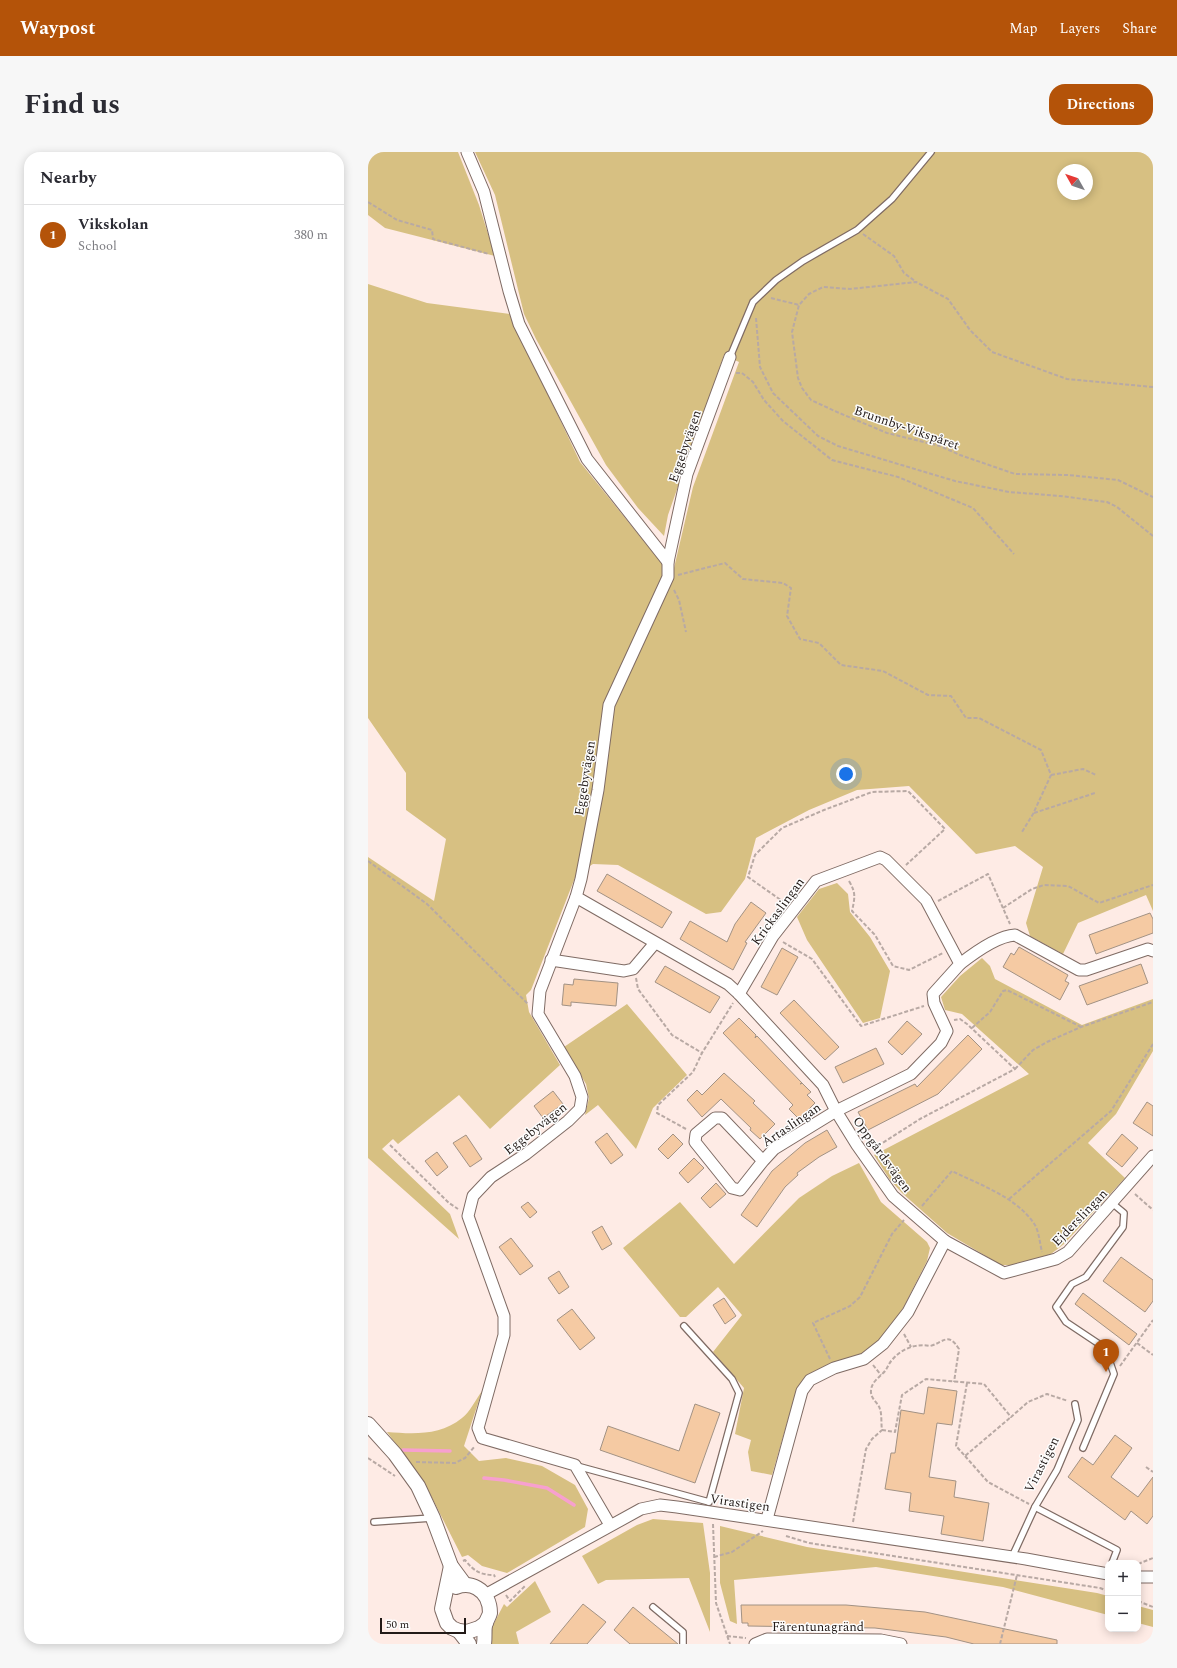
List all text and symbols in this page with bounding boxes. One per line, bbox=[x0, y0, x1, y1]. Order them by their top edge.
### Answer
text: Waypost bbox=[20, 14, 96, 43]
text: Map bbox=[1009, 18, 1038, 39]
text: Layers bbox=[1060, 18, 1100, 39]
text: Share bbox=[1122, 18, 1157, 39]
text: Find us bbox=[24, 83, 120, 126]
button: Directions bbox=[1049, 84, 1153, 125]
north arrow bbox=[1057, 164, 1093, 200]
text: Nearby bbox=[40, 165, 96, 191]
text: Vikskolan bbox=[78, 213, 148, 236]
text: 1 bbox=[49, 225, 57, 245]
text: 380 m bbox=[294, 225, 328, 245]
text: School bbox=[78, 236, 117, 256]
street label: Brunnby-Vikspåret bbox=[851, 401, 962, 455]
street label: Eggebyvägen bbox=[663, 407, 707, 485]
street label: Eggebyvägen bbox=[569, 739, 601, 817]
your location bbox=[836, 764, 856, 784]
street label: Krickaslingan bbox=[746, 873, 810, 950]
street label: Eggebyvägen bbox=[500, 1097, 572, 1160]
street label: Årtaslingan bbox=[758, 1097, 826, 1152]
street label: Oppgårdsvägen bbox=[848, 1112, 917, 1197]
street label: Ejderslingan bbox=[1047, 1184, 1113, 1251]
pin: 1 bbox=[1093, 1339, 1119, 1372]
street label: Virastigen bbox=[1019, 1433, 1065, 1496]
street label: Virastigen bbox=[709, 1489, 772, 1517]
map controls bbox=[1105, 1560, 1141, 1632]
button: + bbox=[1105, 1560, 1141, 1596]
button: − bbox=[1105, 1596, 1141, 1632]
scale bar bbox=[380, 1616, 466, 1635]
text: 50 m bbox=[386, 1616, 409, 1633]
street label: Färentunagränd bbox=[772, 1617, 864, 1637]

